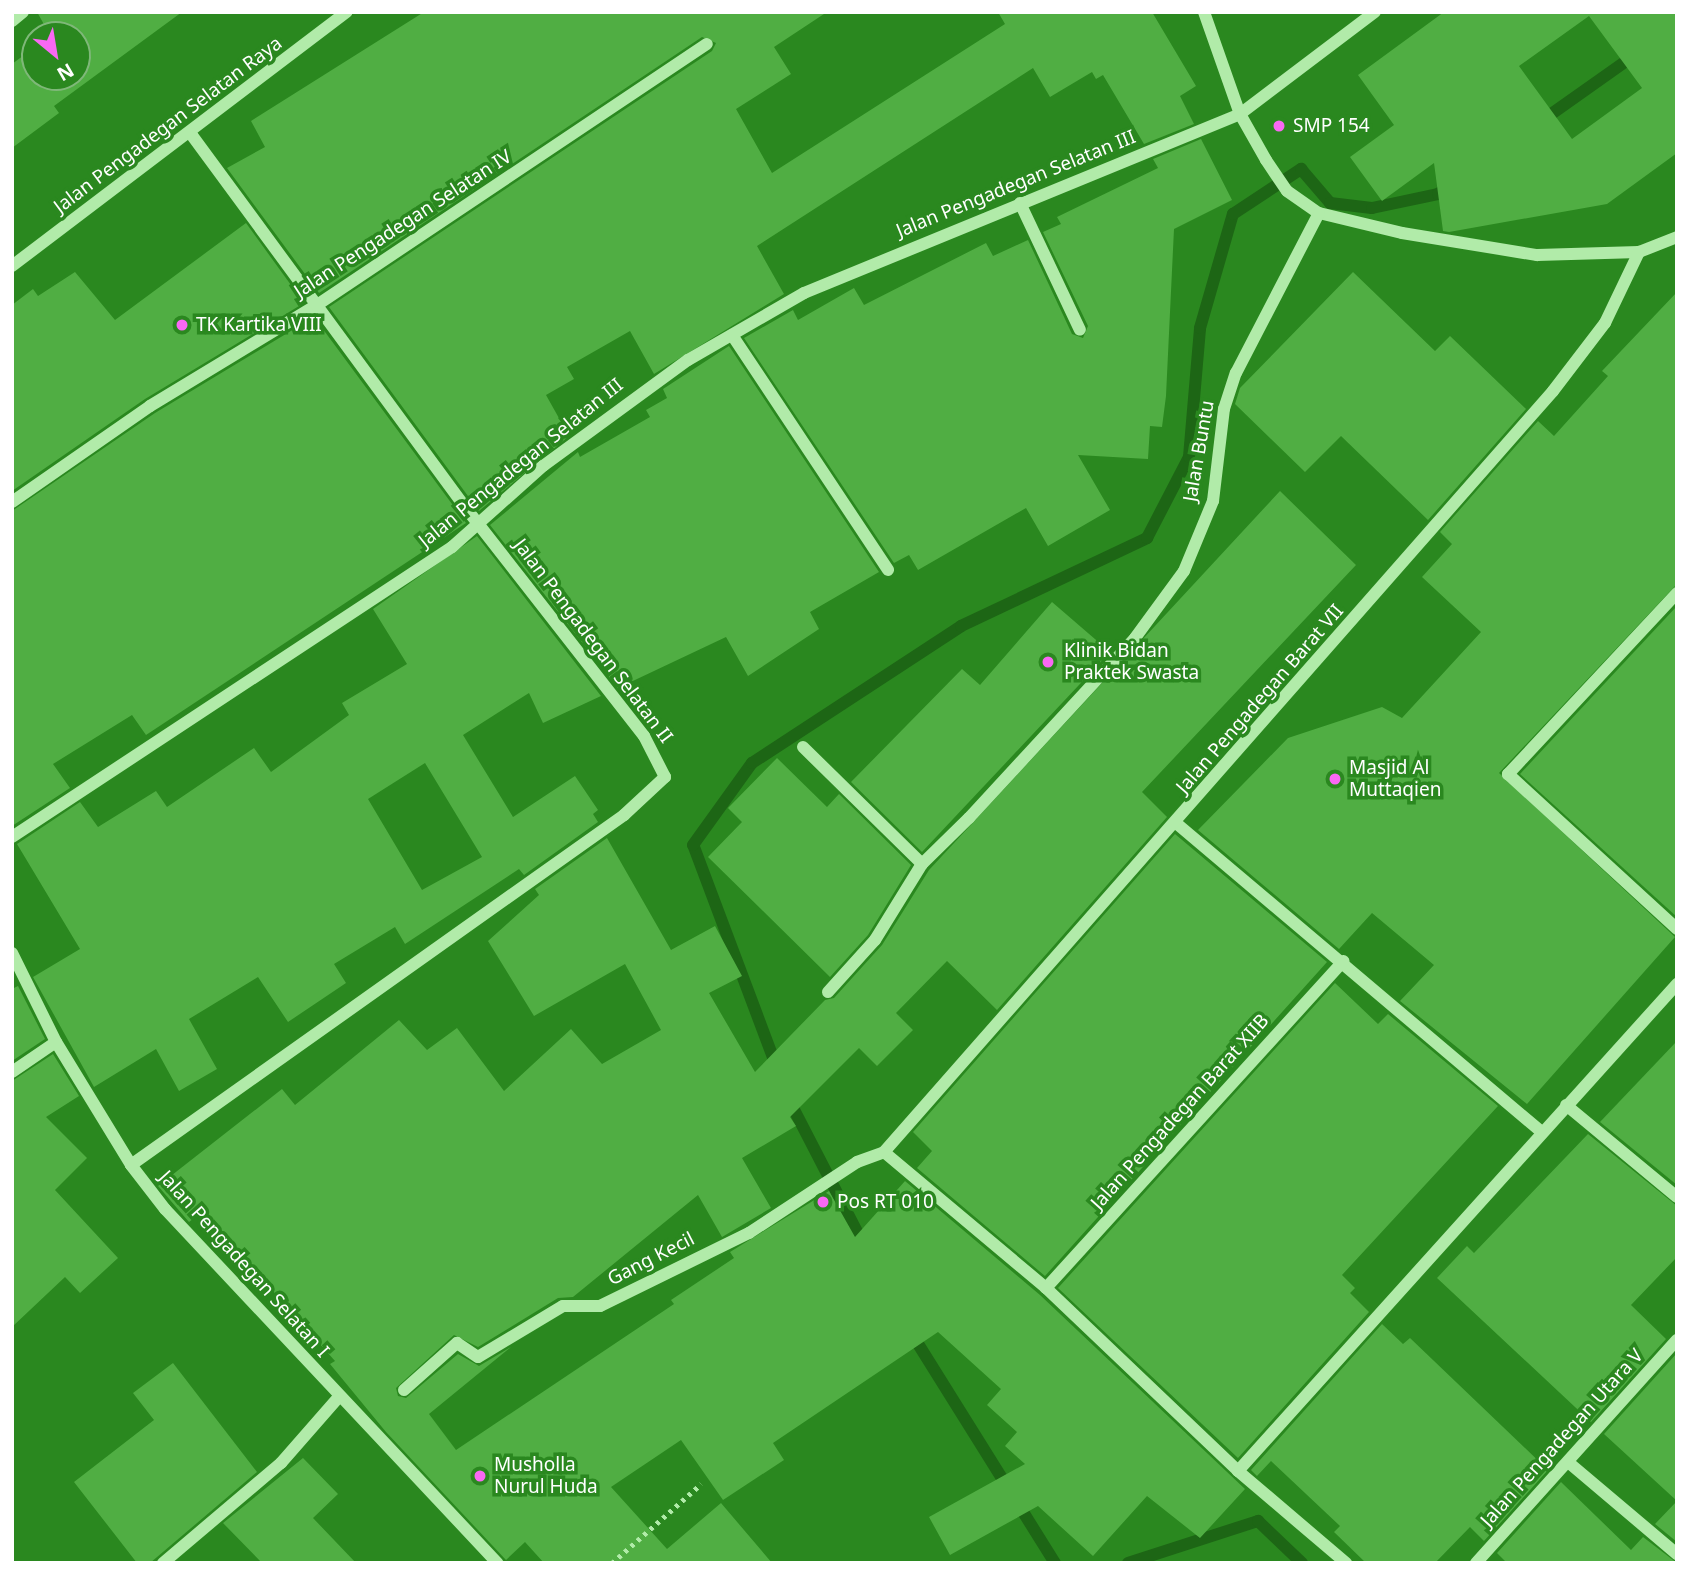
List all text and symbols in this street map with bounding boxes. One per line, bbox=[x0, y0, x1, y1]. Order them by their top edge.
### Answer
north arrow bbox=[21, 21, 91, 91]
street label: Jalan Pengadegan Selatan Raya bbox=[50, 32, 286, 218]
text: N bbox=[52, 57, 79, 88]
place label: SMP 154 bbox=[1293, 115, 1370, 137]
marker: SMP 154 bbox=[1271, 118, 1287, 134]
street label: Jalan Pengadegan Selatan III bbox=[893, 125, 1139, 243]
street label: Jalan Pengadegan Selatan IV bbox=[290, 145, 516, 303]
place label: TK Kartika VIII bbox=[196, 314, 322, 336]
marker: TK Kartika VIII bbox=[174, 317, 190, 333]
street label: Jalan Pengadegan Selatan III bbox=[414, 374, 628, 552]
street label: Jalan Buntu bbox=[1179, 399, 1219, 503]
street label: Jalan Pengadegan Selatan II bbox=[509, 534, 677, 748]
street label: Jalan Pengadegan Barat VII bbox=[1172, 600, 1348, 798]
place label: Klinik Bidan Praktek Swasta bbox=[1064, 640, 1199, 684]
marker: Klinik Bidan Praktek Swasta bbox=[1038, 652, 1058, 672]
place label: Masjid Al Muttaqien bbox=[1349, 757, 1441, 801]
marker: Masjid Al Muttaqien bbox=[1327, 771, 1343, 787]
street label: Jalan Pengadegan Barat XIIB bbox=[1086, 1010, 1274, 1214]
street label: Jalan Pengadegan Selatan I bbox=[154, 1166, 334, 1362]
place label: Pos RT 010 bbox=[837, 1191, 934, 1213]
marker: Pos RT 010 bbox=[815, 1194, 831, 1210]
street label: Gang Kecil bbox=[604, 1227, 698, 1291]
street label: Jalan Pengadegan Utara V bbox=[1476, 1344, 1648, 1532]
place label: Musholla Nurul Huda bbox=[494, 1454, 598, 1498]
marker: Musholla Nurul Huda bbox=[472, 1468, 488, 1484]

